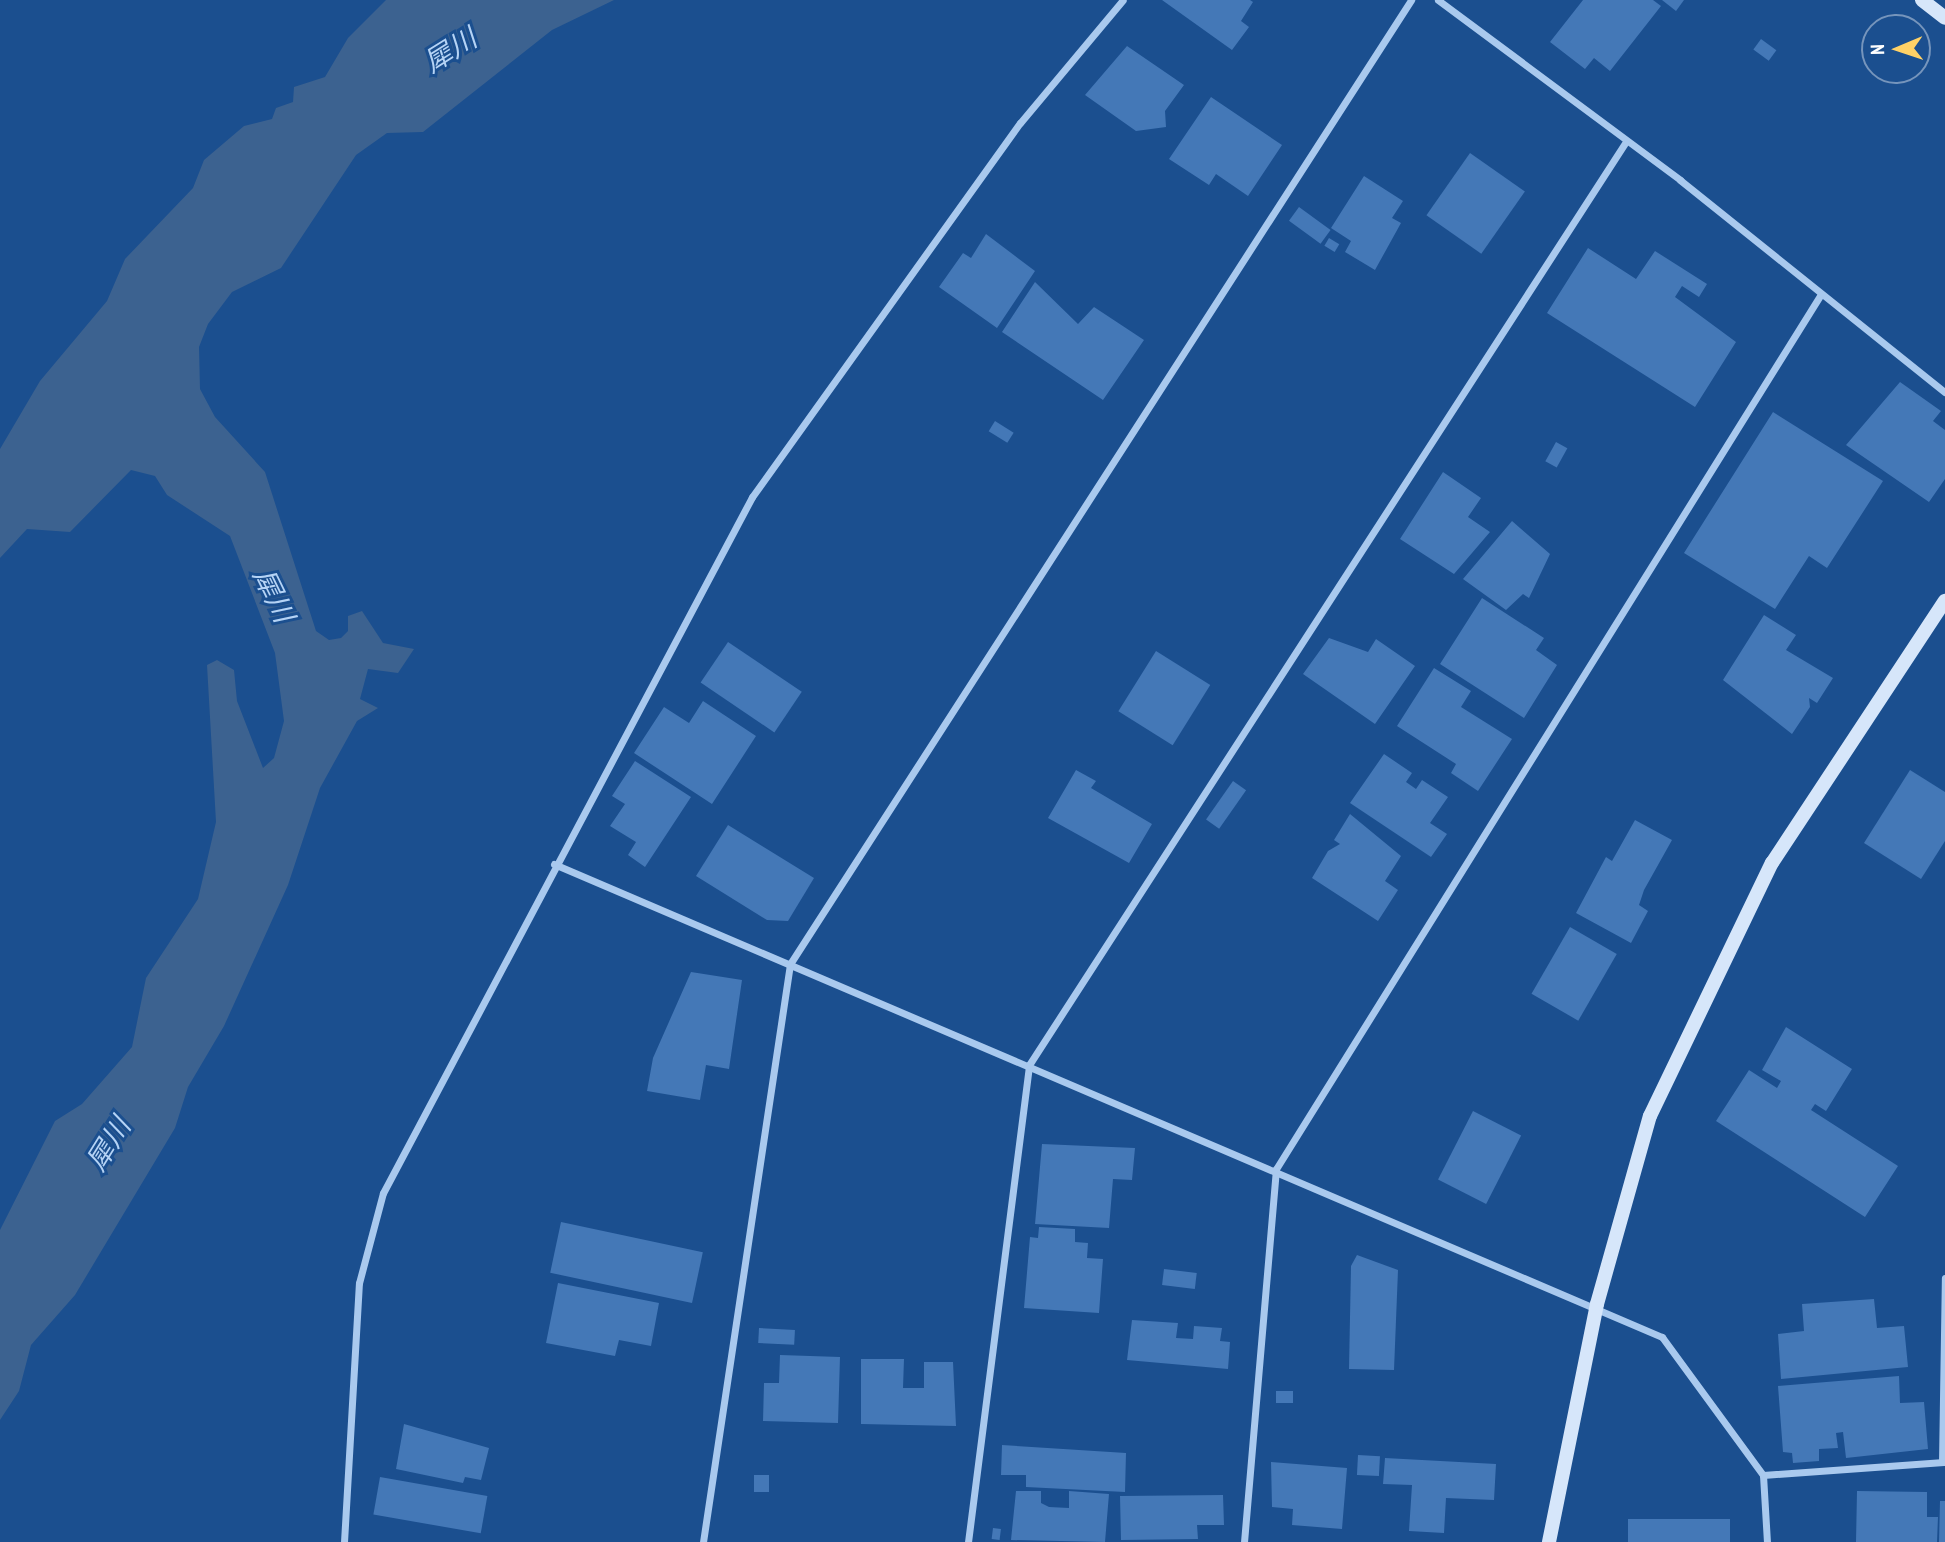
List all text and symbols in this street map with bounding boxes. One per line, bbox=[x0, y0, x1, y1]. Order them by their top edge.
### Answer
north arrow bbox=[1861, 14, 1931, 84]
water label: 犀川 bbox=[417, 21, 483, 79]
text: N bbox=[1865, 44, 1889, 55]
water label: 犀川 bbox=[247, 562, 301, 628]
water label: 犀川 bbox=[79, 1111, 137, 1177]

